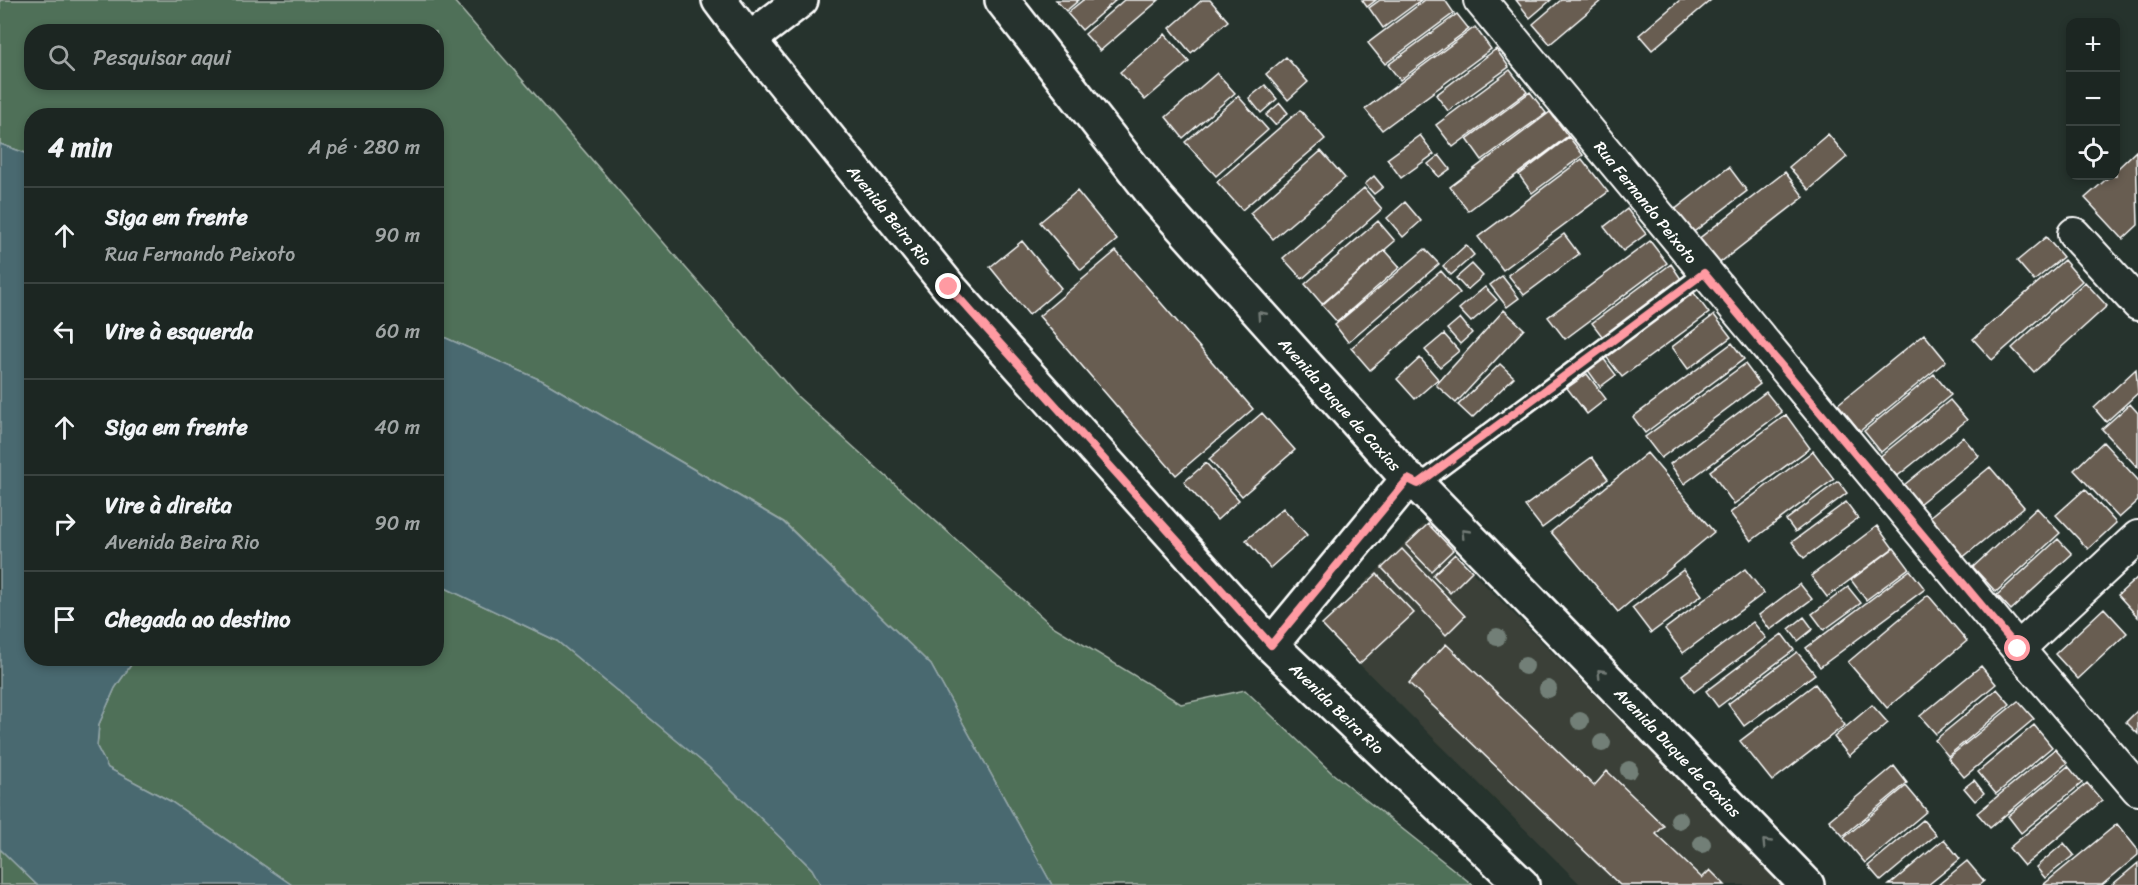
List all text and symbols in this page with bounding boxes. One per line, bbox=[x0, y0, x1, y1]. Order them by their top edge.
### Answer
map controls bbox=[2066, 18, 2120, 180]
button: + bbox=[2066, 18, 2120, 72]
search box bbox=[24, 24, 444, 90]
text: Pesquisar aqui bbox=[93, 38, 231, 77]
icon: search bbox=[45, 41, 78, 74]
button: − bbox=[2066, 72, 2120, 126]
text: 4 min bbox=[48, 124, 112, 170]
button: locate bbox=[2066, 126, 2120, 180]
text: A pé · 280 m bbox=[308, 130, 420, 165]
street label: Rua Fernando Peixoto bbox=[1586, 134, 1705, 271]
street label: Avenida Beira Rio bbox=[839, 157, 940, 272]
text: Siga em frente bbox=[105, 198, 248, 237]
text: 90 m bbox=[375, 218, 420, 253]
icon: ahead bbox=[48, 219, 81, 252]
text: Rua Fernando Peixoto bbox=[105, 237, 295, 272]
route end bbox=[935, 273, 961, 299]
one-way arrow bbox=[1257, 311, 1268, 321]
text: Vire à esquerda bbox=[105, 312, 253, 351]
text: 60 m bbox=[375, 314, 420, 349]
icon: left bbox=[48, 315, 81, 348]
street label: Avenida Duque de Caxias bbox=[1270, 330, 1409, 479]
text: Siga em frente bbox=[105, 408, 248, 447]
text: 40 m bbox=[374, 410, 420, 445]
icon: ahead bbox=[48, 411, 81, 444]
text: Vire à direita bbox=[105, 486, 232, 525]
text: 90 m bbox=[375, 506, 420, 541]
icon: right bbox=[48, 507, 81, 540]
text: Avenida Beira Rio bbox=[105, 525, 259, 560]
one-way arrow bbox=[1462, 530, 1473, 541]
text: Chegada ao destino bbox=[105, 600, 290, 639]
icon: arrive bbox=[48, 603, 81, 636]
route start bbox=[2004, 635, 2030, 661]
street label: Avenida Beira Rio bbox=[1281, 654, 1391, 762]
one-way arrow bbox=[1598, 669, 1609, 680]
street label: Avenida Duque de Caxias bbox=[1606, 679, 1749, 825]
one-way arrow bbox=[1763, 839, 1774, 850]

